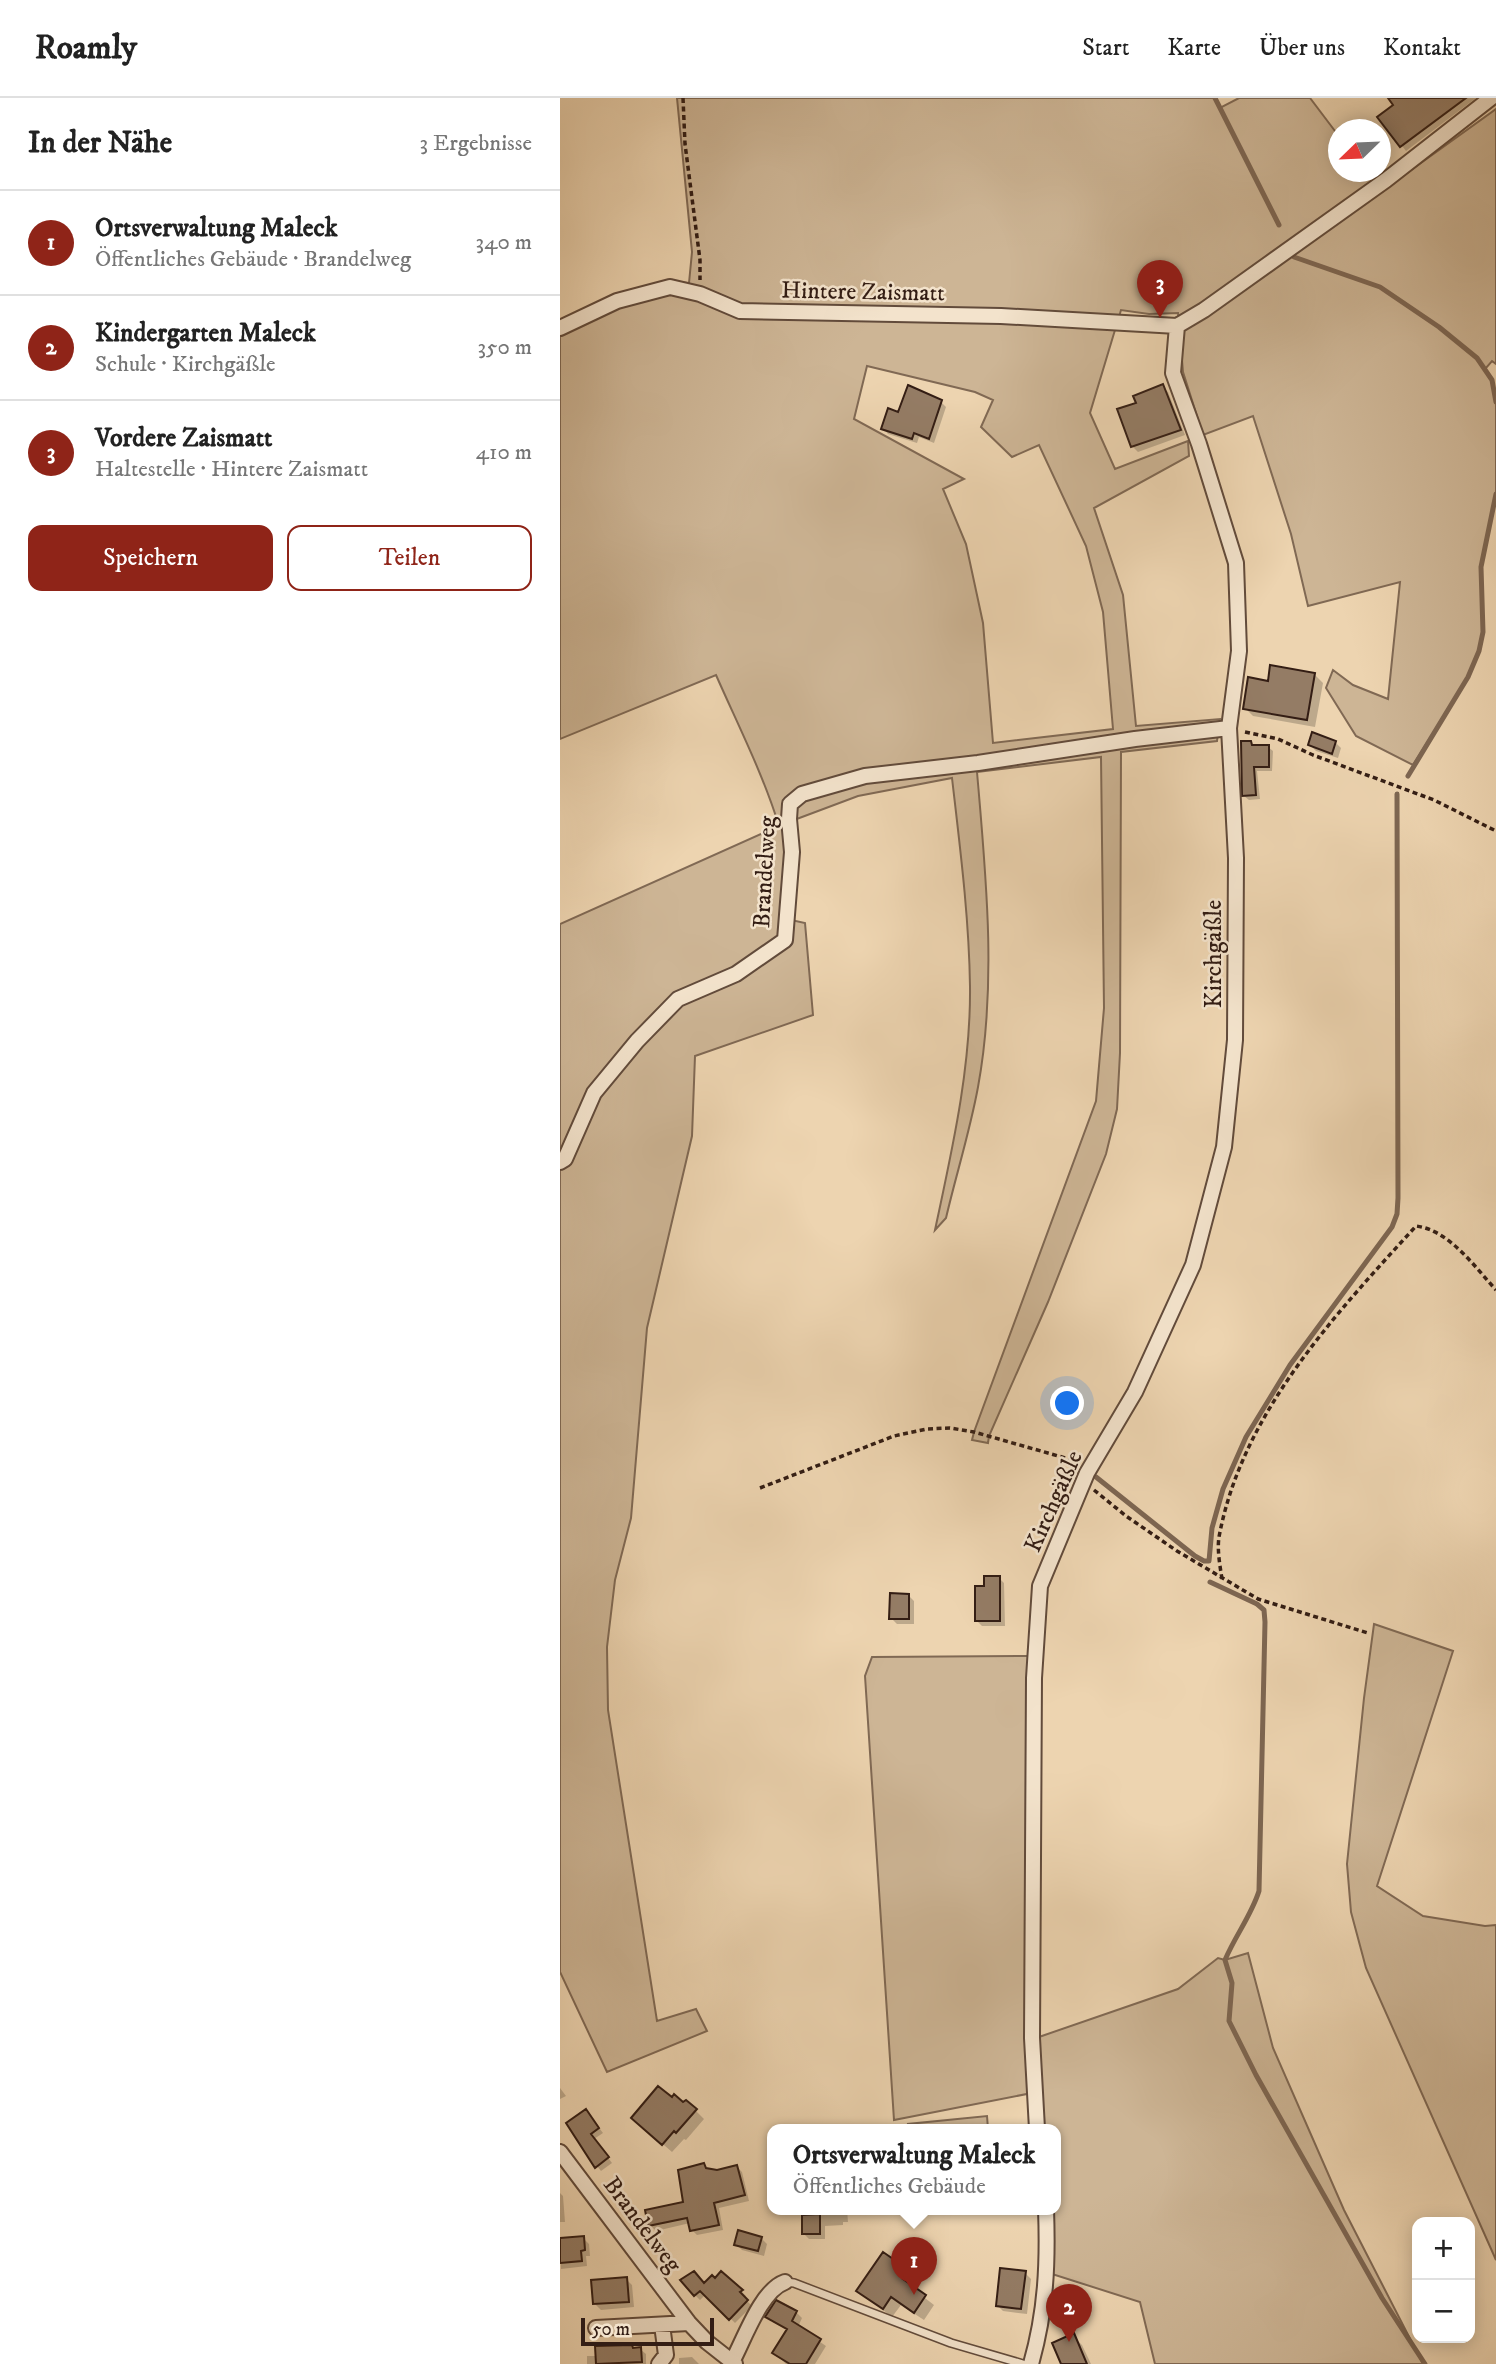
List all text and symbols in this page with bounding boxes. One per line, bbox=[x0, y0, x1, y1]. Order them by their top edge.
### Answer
text: Roamly bbox=[35, 28, 137, 69]
text: Start bbox=[1082, 33, 1129, 63]
text: Karte bbox=[1167, 33, 1221, 63]
text: Über uns bbox=[1259, 33, 1345, 63]
text: Kontakt bbox=[1383, 33, 1461, 63]
north arrow bbox=[1328, 119, 1391, 182]
text: In der Nähe bbox=[28, 125, 172, 162]
text: 3 Ergebnisse bbox=[419, 129, 532, 158]
text: Ortsverwaltung Maleck bbox=[95, 212, 338, 245]
text: 1 bbox=[47, 228, 55, 257]
text: 340 m bbox=[476, 228, 532, 257]
text: Öffentliches Gebäude · Brandelweg bbox=[95, 245, 411, 274]
pin: 3 bbox=[1137, 260, 1183, 318]
street label: Hintere Zaismatt bbox=[781, 276, 945, 308]
text: Kindergarten Maleck bbox=[95, 317, 316, 350]
text: 2 bbox=[45, 333, 57, 362]
text: 350 m bbox=[477, 333, 532, 362]
text: Schule · Kirchgäßle bbox=[95, 350, 276, 379]
text: Vordere Zaismatt bbox=[95, 422, 272, 455]
text: 3 bbox=[47, 438, 55, 467]
text: 410 m bbox=[476, 438, 532, 467]
text: Haltestelle · Hintere Zaismatt bbox=[95, 455, 368, 484]
button: Speichern bbox=[28, 525, 273, 591]
button: Teilen bbox=[287, 525, 532, 591]
street label: Brandelweg bbox=[747, 815, 783, 929]
street label: Kirchgäßle bbox=[1199, 900, 1229, 1008]
your location bbox=[1050, 1386, 1084, 1420]
street label: Kirchgäßle bbox=[1018, 1446, 1090, 1557]
popup bbox=[767, 2124, 1061, 2215]
text: Ortsverwaltung Maleck bbox=[793, 2139, 1035, 2172]
street label: Brandelweg bbox=[596, 2171, 688, 2279]
text: Öffentliches Gebäude bbox=[793, 2172, 986, 2201]
map controls bbox=[1412, 2217, 1475, 2343]
button: + bbox=[1412, 2217, 1475, 2280]
pin: 1 bbox=[891, 2237, 937, 2295]
button: − bbox=[1412, 2280, 1475, 2343]
pin: 2 bbox=[1046, 2284, 1092, 2342]
scale bar bbox=[581, 2315, 714, 2347]
text: 50 m bbox=[592, 2318, 630, 2341]

